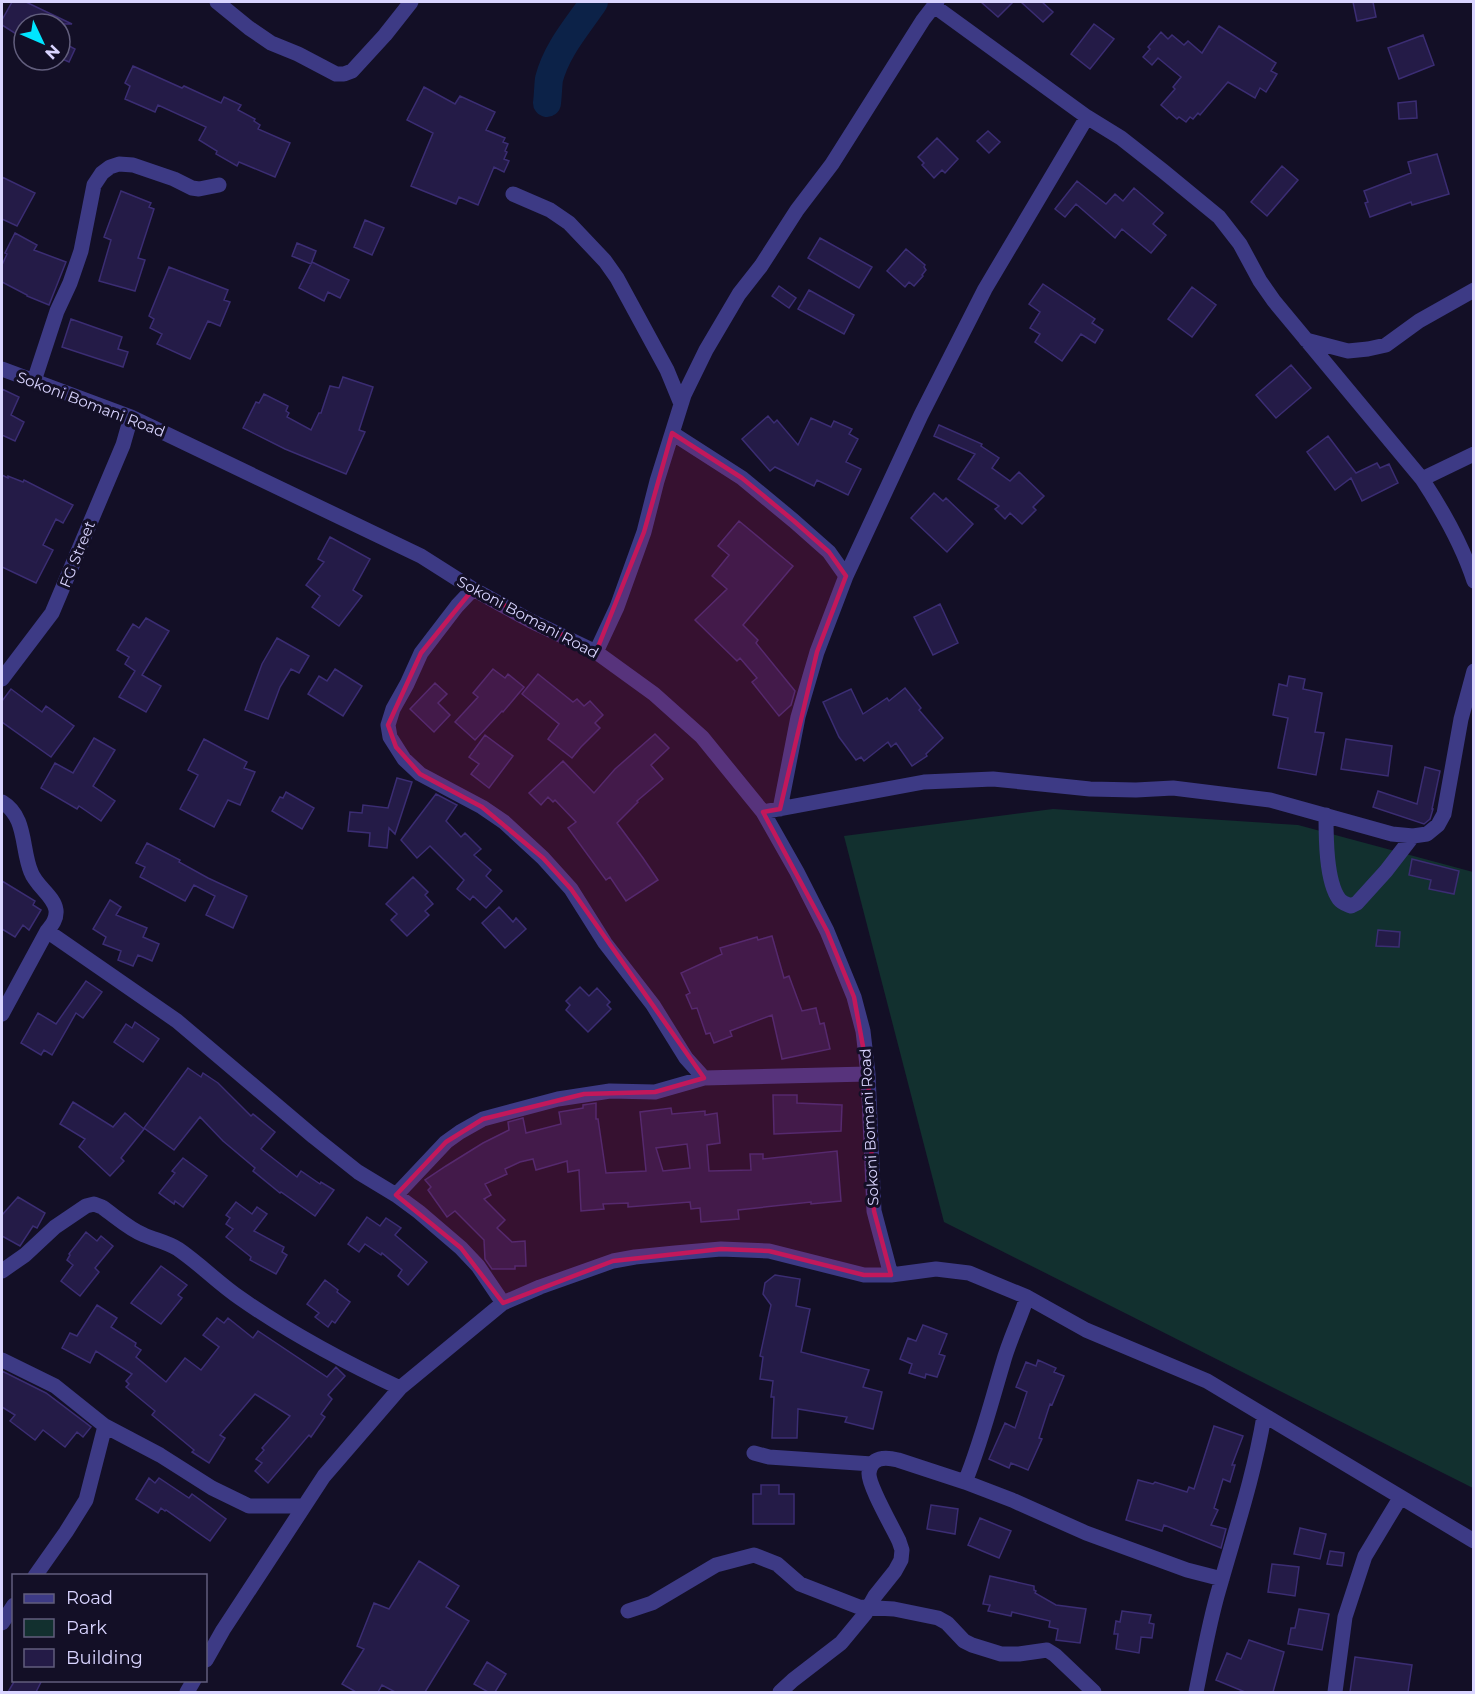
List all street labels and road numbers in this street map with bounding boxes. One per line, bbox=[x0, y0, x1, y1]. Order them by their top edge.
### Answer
street label: Sokoni Bomani Road bbox=[14, 367, 168, 441]
street label: FG Street bbox=[55, 518, 99, 590]
street label: Sokoni Bomani Road bbox=[454, 572, 602, 662]
street label: Sokoni Bomani Road bbox=[855, 1048, 883, 1206]

